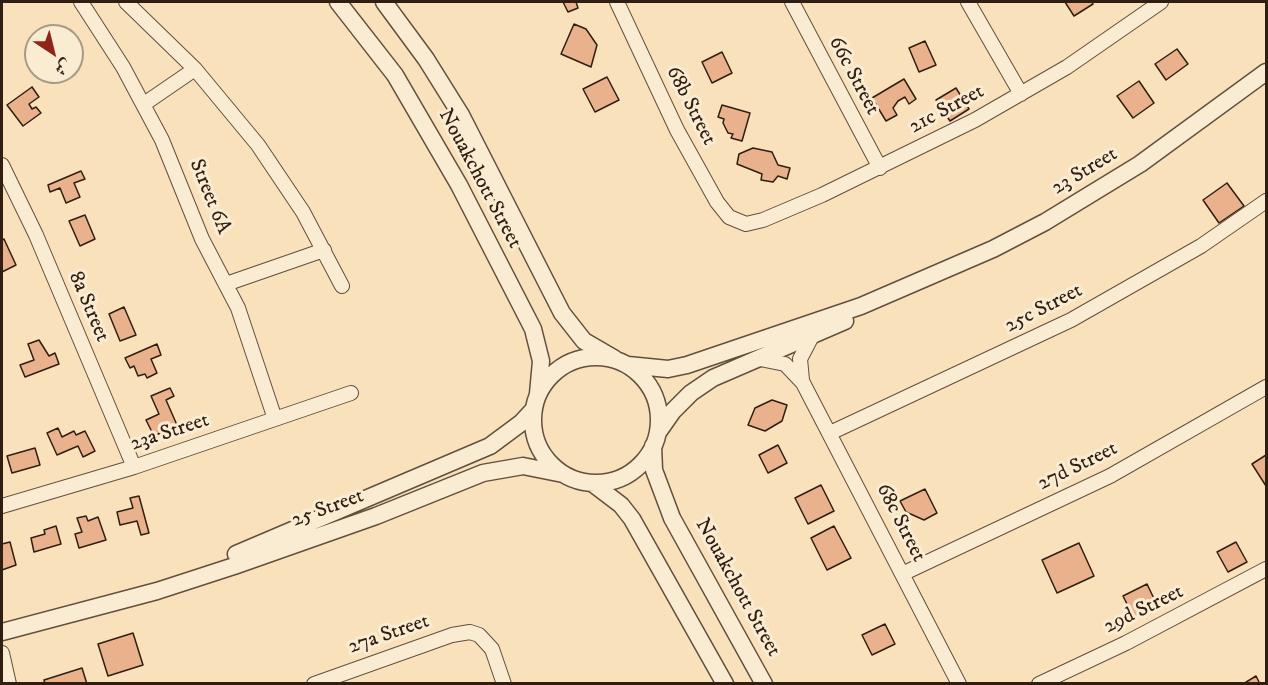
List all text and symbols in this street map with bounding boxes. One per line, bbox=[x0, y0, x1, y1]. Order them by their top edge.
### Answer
north arrow bbox=[24, 24, 84, 84]
street label: 66c Street bbox=[822, 33, 884, 119]
text: ش bbox=[51, 54, 75, 80]
street label: 68b Street bbox=[659, 62, 721, 150]
street label: 21c Street bbox=[905, 80, 989, 140]
street label: Nouakchott Street bbox=[432, 105, 526, 253]
street label: 23 Street bbox=[1048, 143, 1122, 201]
street label: Street 6A bbox=[183, 156, 235, 238]
street label: 8a Street bbox=[62, 268, 114, 346]
street label: 25c Street bbox=[1001, 279, 1087, 339]
street label: 23a Street bbox=[127, 408, 213, 458]
street label: 27d Street bbox=[1034, 437, 1122, 497]
street label: 68c Street bbox=[870, 480, 930, 566]
street label: 25 Street bbox=[289, 484, 367, 534]
street label: Nouakchott Street bbox=[689, 514, 785, 662]
street label: 29d Street bbox=[1100, 580, 1188, 640]
street label: 27a Street bbox=[345, 609, 433, 661]

